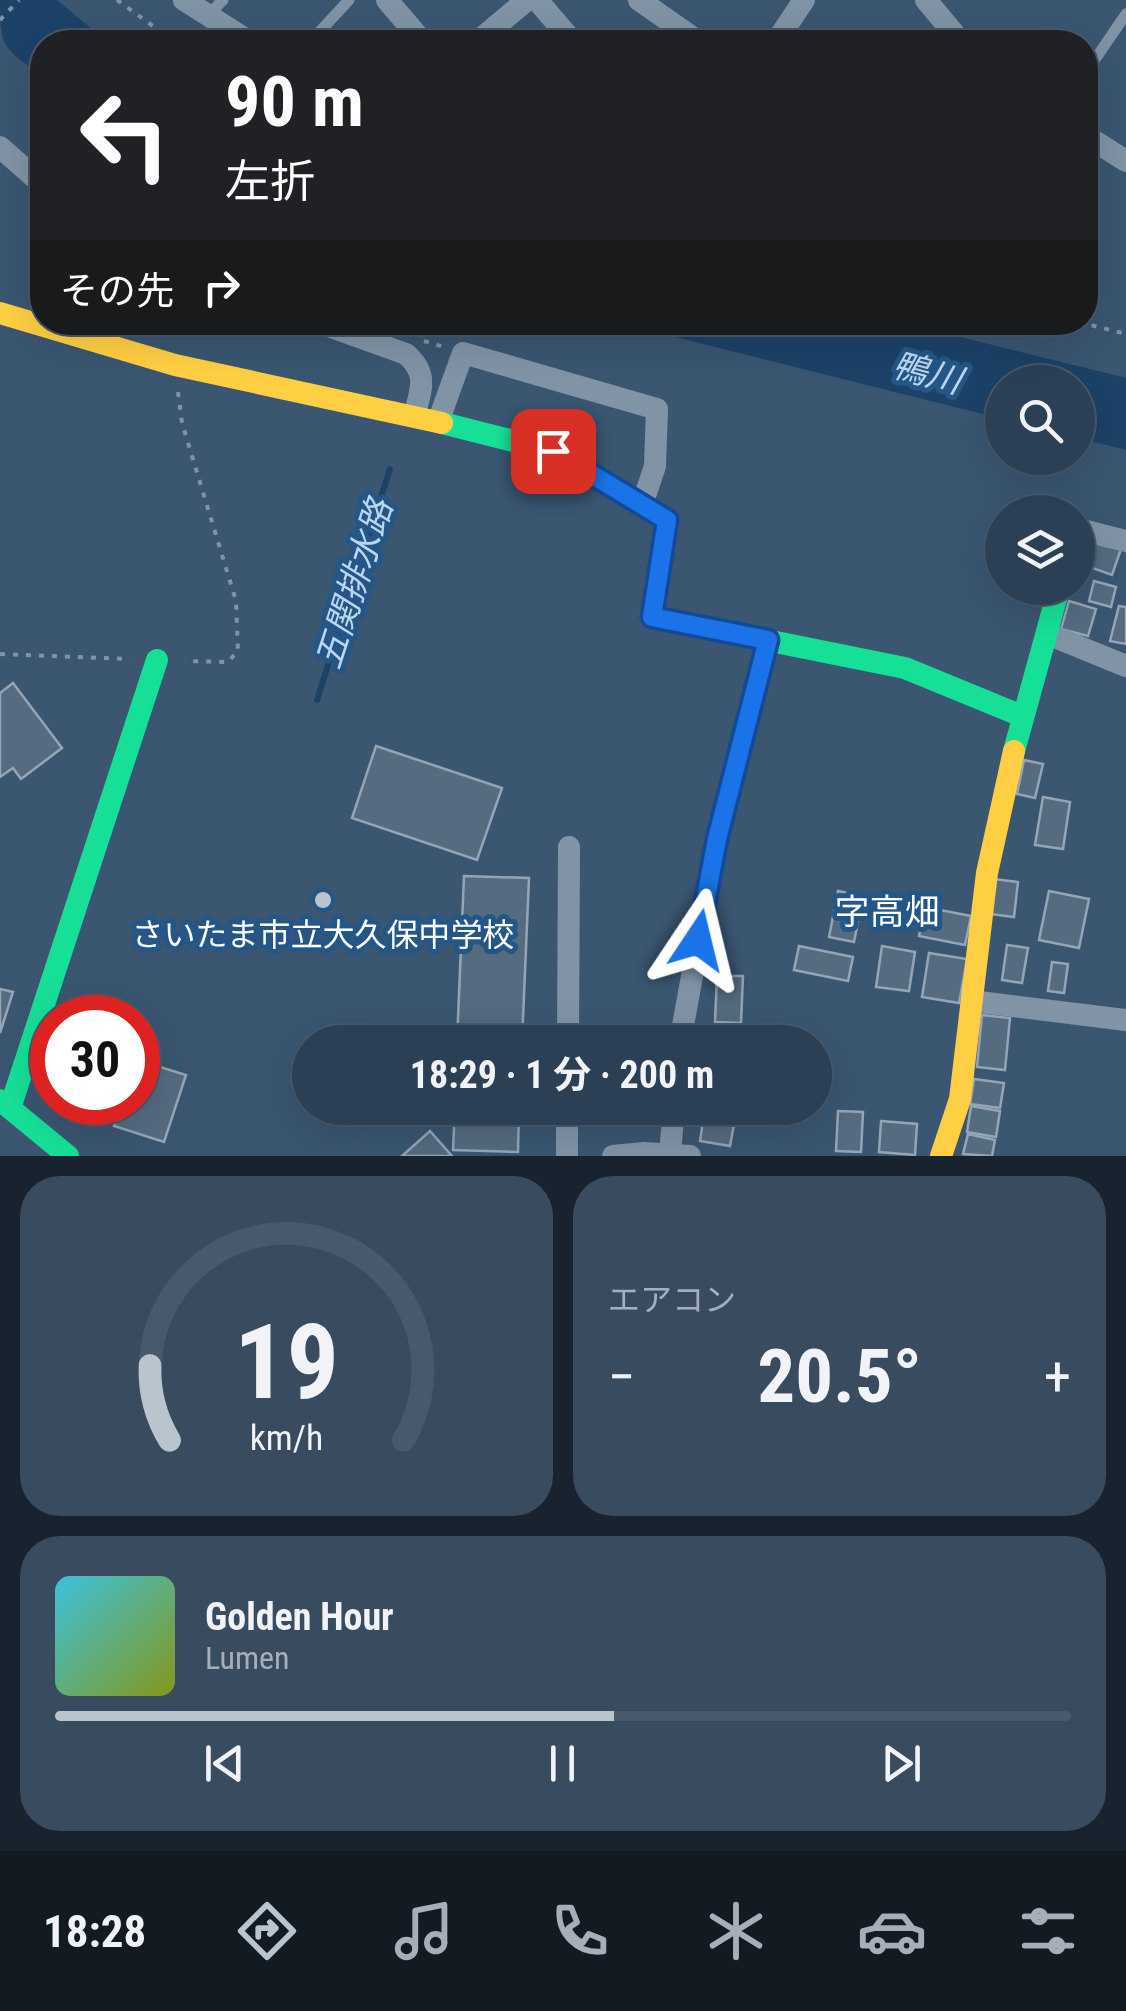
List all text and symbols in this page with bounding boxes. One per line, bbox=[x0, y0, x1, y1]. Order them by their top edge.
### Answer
text: 90 m bbox=[225, 61, 364, 143]
icon: left bbox=[60, 70, 190, 200]
text: 左折 bbox=[225, 155, 315, 208]
icon: right bbox=[194, 260, 249, 315]
text: その先 bbox=[60, 269, 174, 313]
water label: 鴨川 bbox=[888, 345, 970, 403]
map controls bbox=[985, 365, 1095, 605]
button: search bbox=[985, 365, 1095, 475]
pin bbox=[511, 409, 596, 494]
icon: arrive bbox=[526, 424, 581, 479]
water label: 五関排水路 bbox=[308, 492, 402, 674]
button: layers bbox=[985, 495, 1095, 605]
position arrow bbox=[646, 888, 750, 992]
marker: さいたま市立大久保中学校 bbox=[312, 889, 334, 911]
district label: 字高畑 bbox=[834, 892, 940, 933]
place label: さいたま市立大久保中学校 bbox=[131, 916, 515, 954]
speed limit sign: 30 bbox=[30, 995, 160, 1125]
text: 18:29 · 1 分 · 200 m bbox=[410, 1053, 714, 1097]
text: エアコン bbox=[608, 1281, 736, 1319]
text: 19 bbox=[234, 1302, 339, 1423]
text: 20.5° bbox=[757, 1332, 922, 1420]
text: − bbox=[608, 1345, 636, 1409]
text: + bbox=[1044, 1345, 1071, 1409]
text: km/h bbox=[250, 1417, 323, 1459]
text: Golden Hour bbox=[205, 1595, 394, 1639]
text: Lumen bbox=[205, 1639, 290, 1677]
icon: previous bbox=[197, 1736, 252, 1791]
icon: pause bbox=[535, 1736, 590, 1791]
icon: next bbox=[874, 1736, 929, 1791]
icon: directions bbox=[232, 1896, 302, 1966]
icon: music bbox=[389, 1896, 459, 1966]
icon: phone bbox=[545, 1896, 615, 1966]
icon: climate bbox=[701, 1896, 771, 1966]
icon: car bbox=[857, 1896, 927, 1966]
icon: filters bbox=[1013, 1896, 1083, 1966]
text: 18:28 bbox=[43, 1905, 146, 1958]

